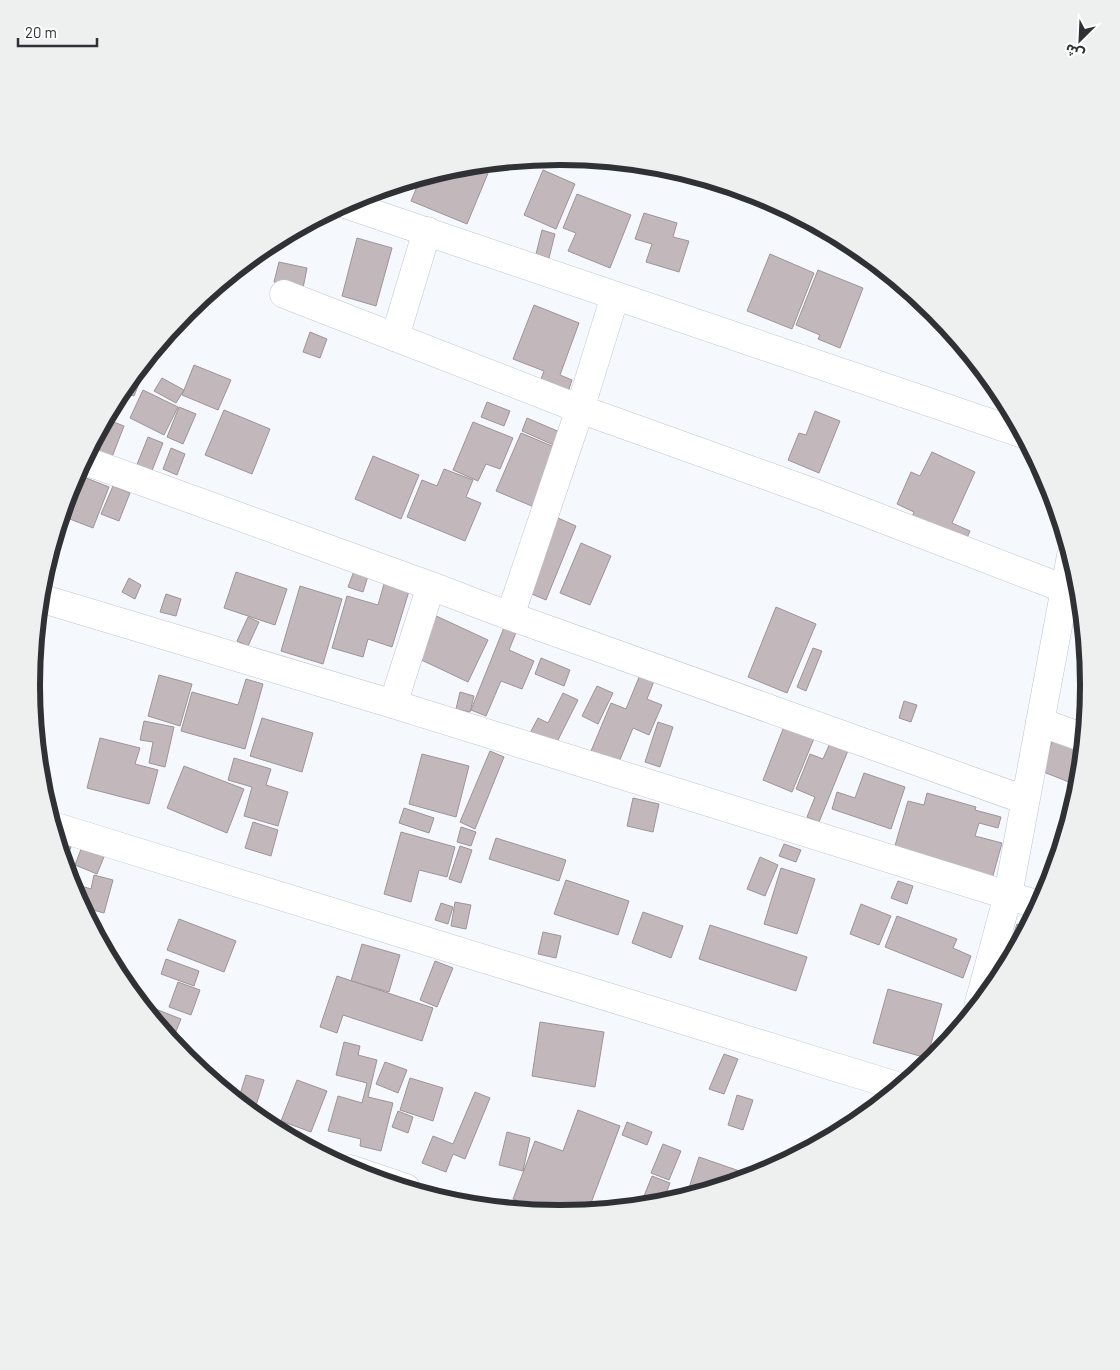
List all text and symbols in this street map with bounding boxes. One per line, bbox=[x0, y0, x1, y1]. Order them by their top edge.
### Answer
scale bar bbox=[18, 15, 96, 47]
north arrow bbox=[1055, 15, 1105, 65]
text: 20 m bbox=[25, 23, 57, 41]
text: ش bbox=[1062, 41, 1087, 64]

